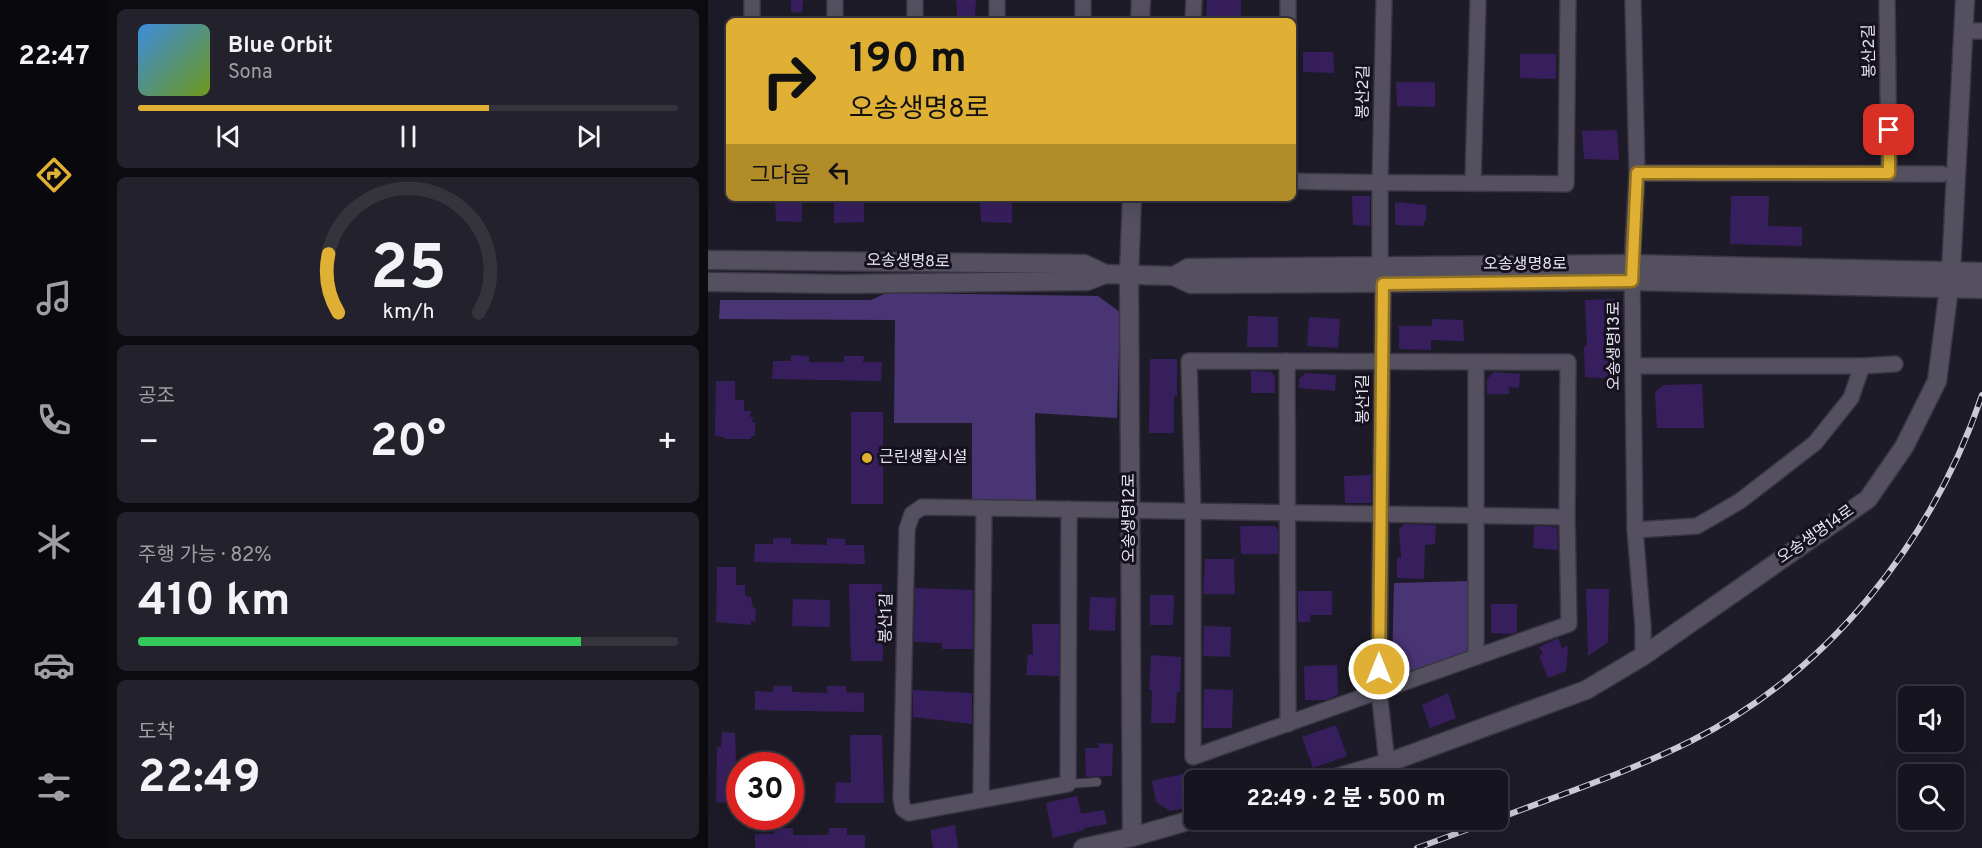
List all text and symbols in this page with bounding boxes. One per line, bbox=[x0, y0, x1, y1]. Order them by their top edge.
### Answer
street label: 봉산2길 bbox=[1860, 24, 1880, 78]
text: Blue Orbit bbox=[228, 33, 333, 60]
text: 190 m bbox=[849, 34, 967, 87]
text: 22:47 bbox=[18, 40, 90, 74]
icon: right bbox=[750, 42, 828, 120]
text: Sona bbox=[228, 60, 273, 86]
street label: 봉산2길 bbox=[1354, 65, 1374, 119]
text: 오송생명8로 bbox=[849, 93, 990, 127]
pin bbox=[1863, 104, 1914, 155]
icon: arrive bbox=[1872, 113, 1905, 146]
icon: previous bbox=[212, 120, 245, 153]
icon: pause bbox=[392, 120, 425, 153]
icon: next bbox=[572, 120, 605, 153]
icon: directions bbox=[33, 154, 75, 196]
icon: left bbox=[823, 156, 856, 189]
text: 그다음 bbox=[750, 163, 811, 190]
text: 25 bbox=[370, 232, 446, 311]
street label: 오송생명8로 bbox=[866, 251, 950, 273]
street label: 오송생명8로 bbox=[1483, 255, 1567, 275]
icon: music bbox=[33, 277, 75, 319]
text: km/h bbox=[382, 300, 434, 327]
street label: 오송생명13로 bbox=[1605, 301, 1625, 391]
street label: 봉산1길 bbox=[1354, 374, 1374, 424]
text: 공조 bbox=[138, 384, 175, 410]
icon: phone bbox=[33, 399, 75, 441]
text: 20° bbox=[370, 415, 446, 472]
text: − bbox=[138, 423, 159, 465]
text: + bbox=[657, 423, 678, 465]
place label: 근린생활시설 bbox=[879, 448, 967, 468]
marker: 근린생활시설 bbox=[860, 451, 874, 465]
street label: 오송생명12로 bbox=[1120, 473, 1140, 563]
street label: 오송생명14로 bbox=[1774, 501, 1858, 569]
icon: climate bbox=[33, 521, 75, 563]
text: 주행 가능 · 82% bbox=[138, 543, 272, 569]
text: 410 km bbox=[138, 574, 290, 631]
street label: 봉산1길 bbox=[877, 593, 897, 643]
position arrow bbox=[1347, 637, 1411, 701]
icon: car bbox=[33, 644, 75, 686]
map controls bbox=[1898, 686, 1964, 830]
button: sound bbox=[1898, 686, 1964, 752]
text: 도착 bbox=[138, 720, 175, 746]
text: 22:49 bbox=[138, 751, 261, 808]
speed limit sign: 30 bbox=[726, 752, 804, 830]
button: search bbox=[1898, 764, 1964, 830]
icon: filters bbox=[33, 766, 75, 808]
text: 22:49 · 2 분 · 500 m bbox=[1247, 786, 1446, 813]

